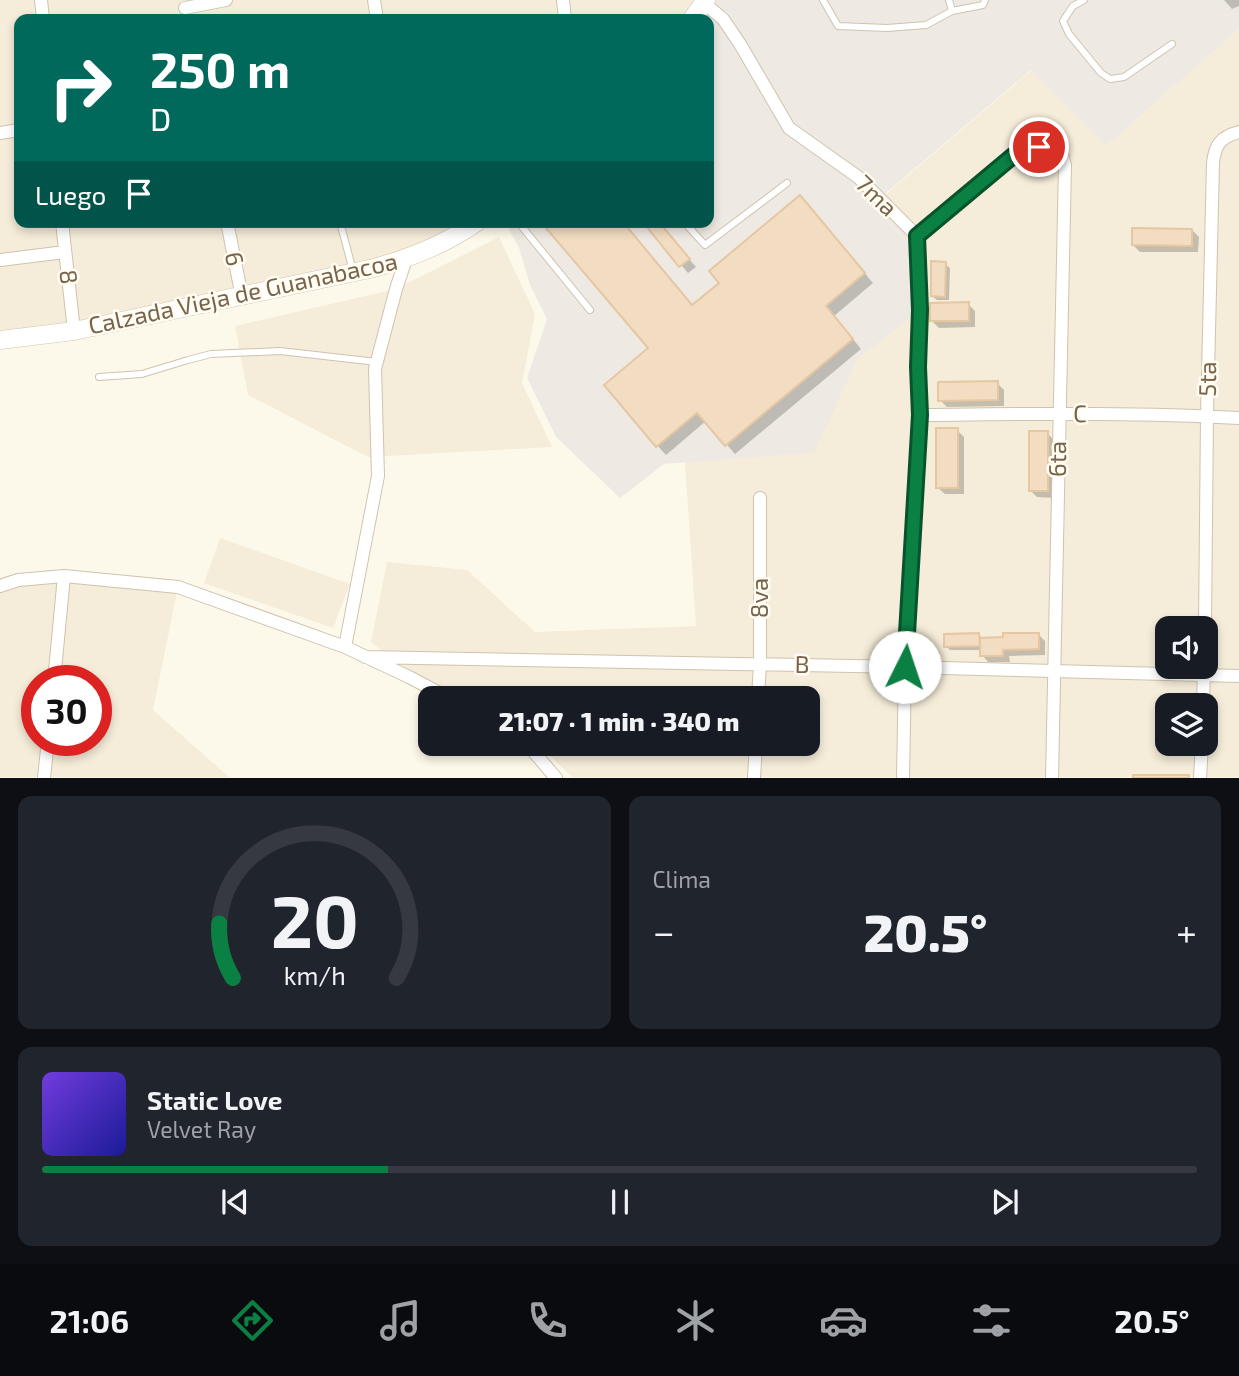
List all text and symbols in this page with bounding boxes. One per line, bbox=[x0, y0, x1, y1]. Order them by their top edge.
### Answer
text: 250 m bbox=[150, 39, 290, 98]
icon: right bbox=[35, 42, 126, 133]
text: D bbox=[150, 99, 171, 137]
pin bbox=[1009, 117, 1069, 177]
icon: arrive bbox=[1020, 128, 1058, 166]
street label: 7ma bbox=[850, 168, 904, 222]
icon: arrive bbox=[120, 175, 158, 213]
text: Luego bbox=[35, 179, 106, 210]
street label: Calzada Vieja de Guanabacoa bbox=[85, 246, 400, 339]
street label: 6 bbox=[220, 249, 251, 268]
street label: 8 bbox=[54, 268, 85, 286]
street label: 5ta bbox=[1192, 361, 1221, 397]
street label: C bbox=[1073, 398, 1087, 427]
street label: 6ta bbox=[1042, 441, 1071, 477]
street label: 8va bbox=[744, 578, 773, 618]
map controls bbox=[1155, 616, 1218, 756]
button: sound bbox=[1155, 616, 1218, 679]
position arrow bbox=[868, 630, 942, 704]
street label: B bbox=[794, 649, 810, 678]
speed limit sign: 30 bbox=[21, 665, 112, 756]
button: layers bbox=[1155, 693, 1218, 756]
text: 21:07 · 1 min · 340 m bbox=[498, 705, 740, 736]
text: Clima bbox=[653, 865, 711, 893]
text: 20 bbox=[270, 876, 358, 964]
text: 20.5° bbox=[863, 900, 987, 962]
text: − bbox=[653, 908, 675, 954]
text: + bbox=[1176, 908, 1197, 954]
text: km/h bbox=[283, 960, 345, 990]
text: Static Love bbox=[147, 1084, 283, 1115]
text: Velvet Ray bbox=[147, 1115, 256, 1143]
icon: previous bbox=[216, 1183, 254, 1221]
icon: pause bbox=[601, 1183, 639, 1221]
icon: next bbox=[986, 1183, 1024, 1221]
icon: directions bbox=[228, 1296, 277, 1345]
icon: music bbox=[376, 1296, 425, 1345]
icon: phone bbox=[523, 1296, 572, 1345]
icon: climate bbox=[671, 1296, 720, 1345]
icon: car bbox=[819, 1296, 868, 1345]
icon: filters bbox=[967, 1296, 1016, 1345]
text: 21:06 bbox=[49, 1301, 129, 1339]
text: 20.5° bbox=[1114, 1301, 1190, 1339]

